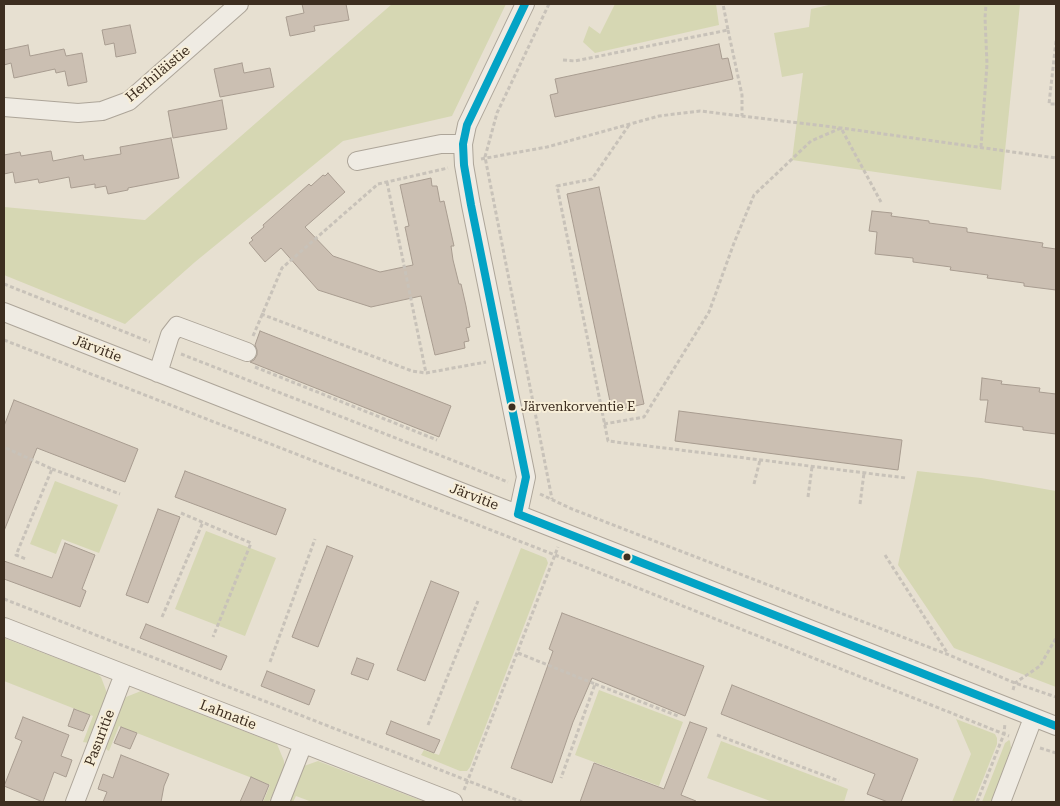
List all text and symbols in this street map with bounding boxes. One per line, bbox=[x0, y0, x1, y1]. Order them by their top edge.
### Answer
street label: Herhiläistie bbox=[122, 42, 194, 106]
street label: Järvitie bbox=[70, 332, 124, 366]
place label: Järvenkorventie E bbox=[521, 399, 635, 415]
marker: Järvenkorventie E bbox=[507, 402, 517, 412]
street label: Järvitie bbox=[447, 480, 501, 514]
unlabelled marker bbox=[622, 552, 632, 562]
street label: Lahnatie bbox=[197, 697, 259, 733]
street label: Pasuritie bbox=[82, 707, 118, 769]

